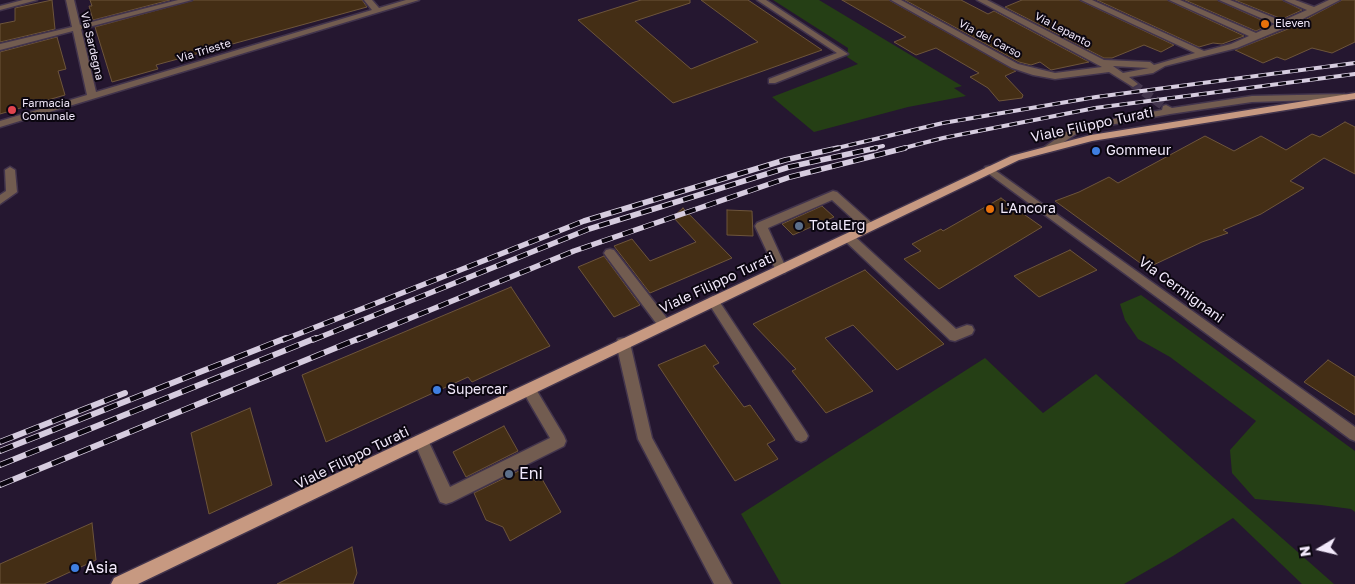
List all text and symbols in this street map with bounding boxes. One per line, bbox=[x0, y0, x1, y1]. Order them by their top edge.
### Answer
street label: Via Lepanto bbox=[1032, 10, 1094, 50]
street label: Via Sardegna bbox=[78, 11, 106, 81]
street label: Via del Carso bbox=[956, 17, 1024, 61]
place label: Eleven bbox=[1275, 17, 1310, 31]
marker: Eleven bbox=[1259, 18, 1271, 30]
street label: Via Trieste bbox=[176, 37, 232, 65]
place label: Farmacia Comunale bbox=[22, 97, 75, 123]
marker: Farmacia Comunale bbox=[6, 104, 18, 116]
street label: Viale Filippo Turati bbox=[1029, 104, 1155, 146]
place label: Gommeur bbox=[1106, 143, 1171, 159]
marker: Gommeur bbox=[1090, 145, 1102, 157]
place label: L'Ancora bbox=[1000, 201, 1056, 217]
marker: L'Ancora bbox=[984, 203, 996, 215]
place label: TotalErg bbox=[809, 218, 865, 234]
marker: TotalErg bbox=[793, 220, 805, 232]
street label: Viale Filippo Turati bbox=[657, 249, 777, 317]
street label: Via Cermignani bbox=[1135, 253, 1227, 327]
place label: Supercar bbox=[447, 382, 507, 398]
marker: Supercar bbox=[431, 384, 443, 396]
street label: Viale Filippo Turati bbox=[292, 423, 412, 493]
place label: Eni bbox=[519, 464, 543, 484]
marker: Eni bbox=[503, 468, 515, 480]
north arrow bbox=[1295, 524, 1345, 574]
text: N bbox=[1295, 545, 1314, 558]
place label: Asia bbox=[85, 558, 117, 578]
marker: Asia bbox=[69, 562, 81, 574]

